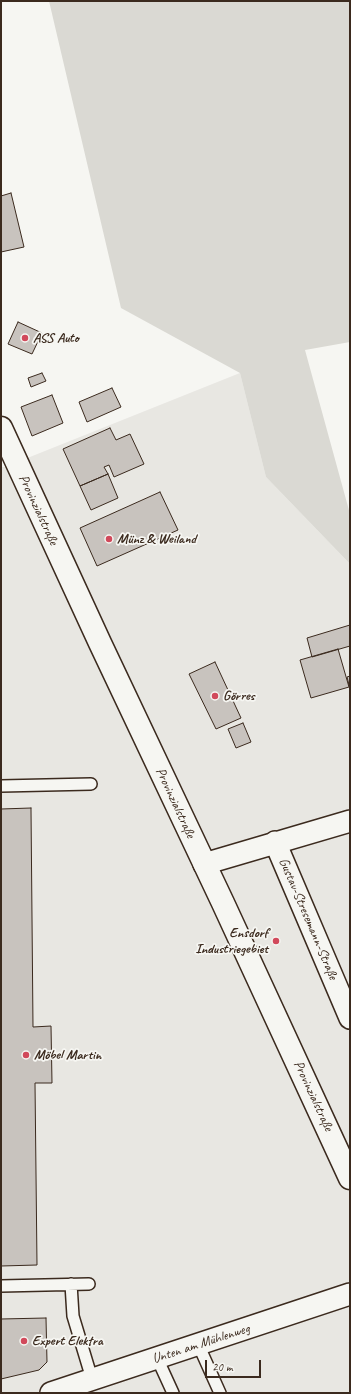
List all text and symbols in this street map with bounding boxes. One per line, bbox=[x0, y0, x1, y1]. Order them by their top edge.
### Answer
place label: ASS Auto bbox=[33, 330, 79, 346]
marker: ASS Auto bbox=[20, 333, 30, 343]
street label: Provinzialstraße bbox=[14, 472, 62, 548]
place label: Münz & Weiland bbox=[117, 531, 196, 547]
marker: Münz & Weiland bbox=[104, 534, 114, 544]
place label: Görres bbox=[223, 688, 255, 704]
marker: Görres bbox=[210, 691, 220, 701]
street label: Provinzialstraße bbox=[151, 765, 199, 841]
street label: Gustav-Stresemann-Straße bbox=[275, 856, 341, 982]
place label: Ensdorf Industriegebiet bbox=[195, 925, 268, 958]
marker: Ensdorf Industriegebiet bbox=[271, 936, 281, 946]
place label: Möbel Martin bbox=[34, 1047, 101, 1063]
marker: Möbel Martin bbox=[21, 1050, 31, 1060]
street label: Provinzialstraße bbox=[289, 1058, 337, 1134]
street label: Unten am Mühlenweg bbox=[150, 1320, 252, 1368]
place label: Expert Elektra bbox=[32, 1333, 103, 1349]
marker: Expert Elektra bbox=[19, 1336, 29, 1346]
scale bar bbox=[207, 1352, 263, 1378]
text: 20 m bbox=[212, 1359, 232, 1375]

